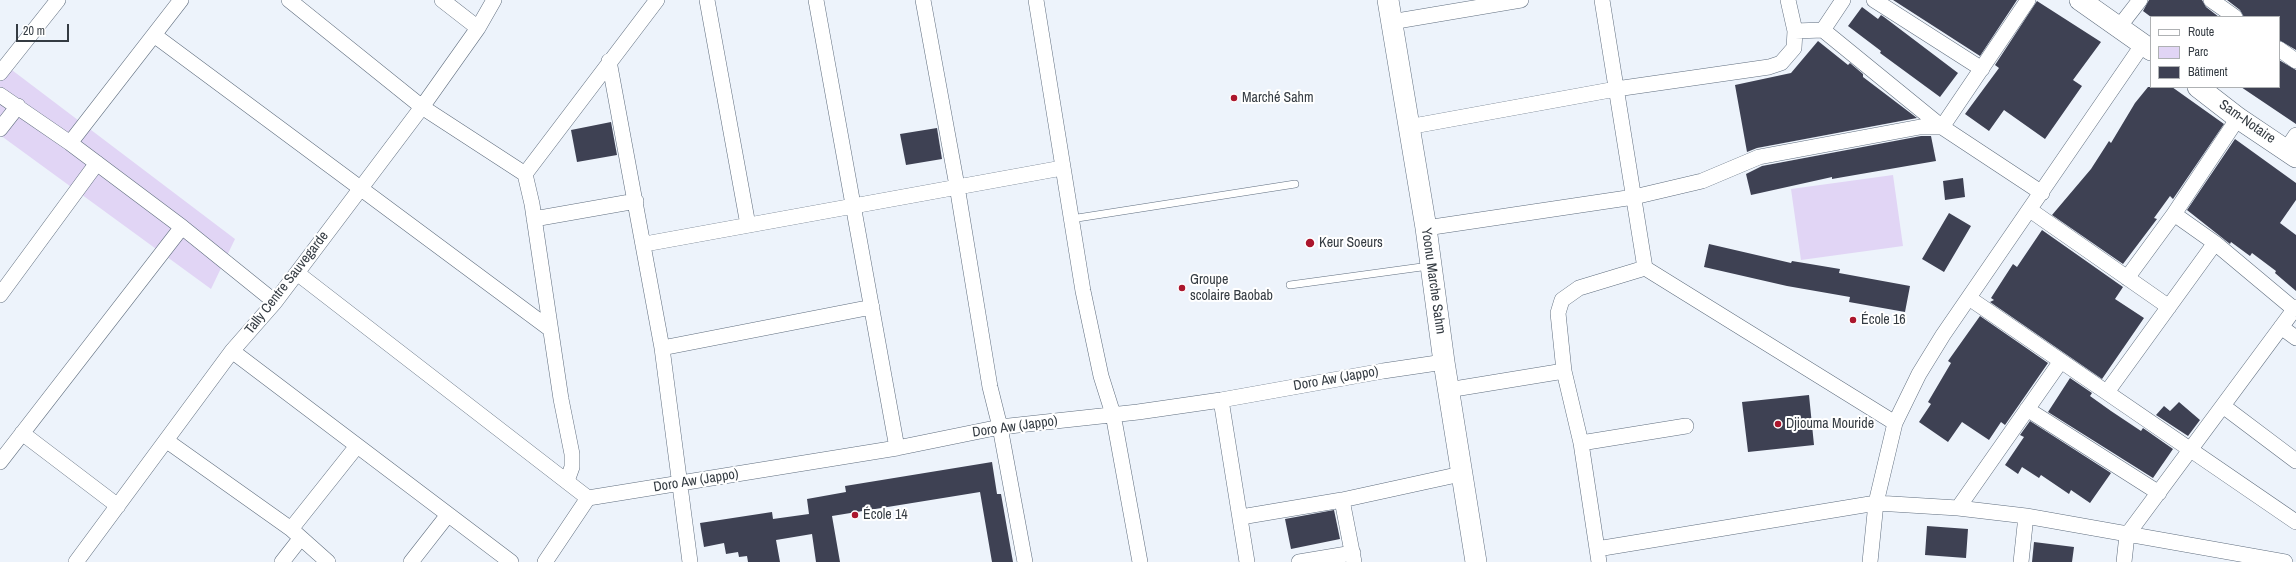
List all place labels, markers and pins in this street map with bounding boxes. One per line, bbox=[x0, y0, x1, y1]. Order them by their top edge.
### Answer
place label: Marché Sahm bbox=[1242, 90, 1313, 106]
marker: Marché Sahm bbox=[1229, 93, 1239, 103]
place label: Keur Soeurs bbox=[1319, 235, 1383, 251]
marker: Keur Soeurs bbox=[1304, 237, 1316, 249]
place label: Groupe scolaire Baobab bbox=[1190, 272, 1273, 304]
marker: Groupe scolaire Baobab bbox=[1177, 283, 1187, 293]
place label: École 16 bbox=[1861, 312, 1906, 328]
marker: École 16 bbox=[1848, 315, 1858, 325]
place label: Djiouma Mouride bbox=[1786, 416, 1874, 432]
marker: Djiouma Mouride bbox=[1773, 419, 1783, 429]
place label: École 14 bbox=[863, 507, 908, 523]
marker: École 14 bbox=[850, 510, 860, 520]

